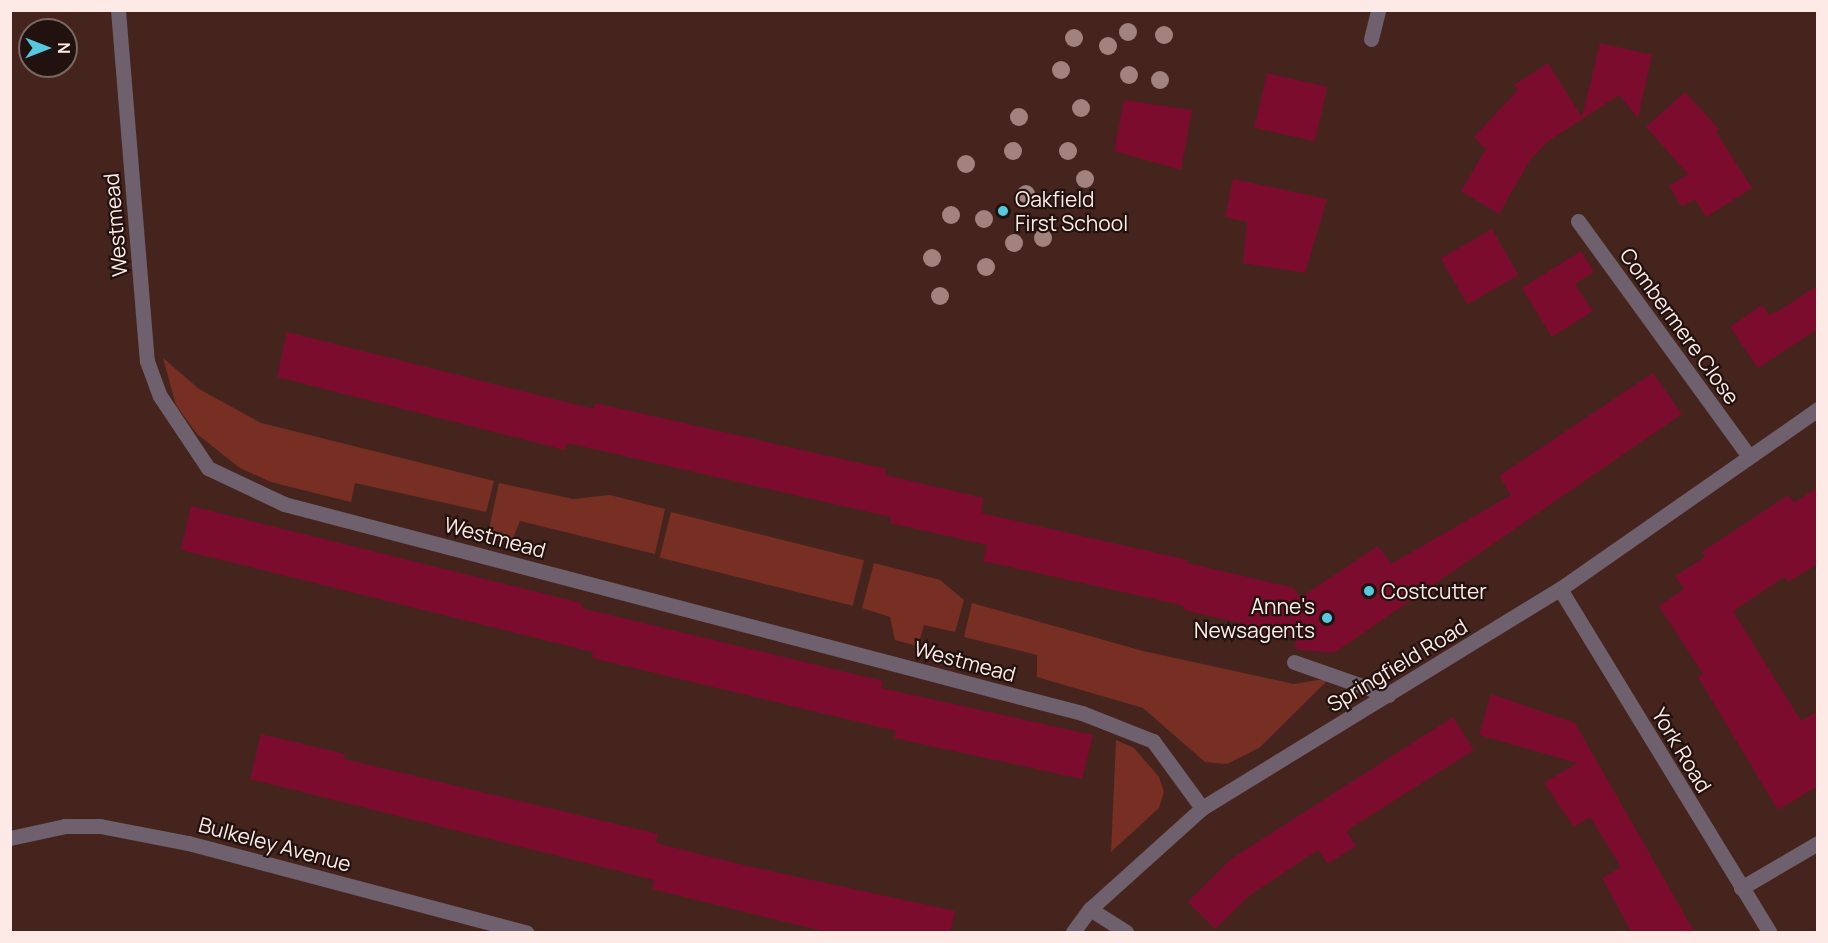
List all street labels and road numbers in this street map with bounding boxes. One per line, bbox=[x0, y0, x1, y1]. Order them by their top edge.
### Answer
street label: Westmead bbox=[98, 172, 132, 278]
street label: Combermere Close bbox=[1615, 243, 1745, 409]
street label: Westmead bbox=[442, 511, 548, 563]
street label: Springfield Road bbox=[1322, 613, 1472, 717]
street label: Westmead bbox=[912, 635, 1018, 687]
street label: York Road bbox=[1647, 703, 1717, 797]
street label: Bulkeley Avenue bbox=[196, 812, 354, 876]

